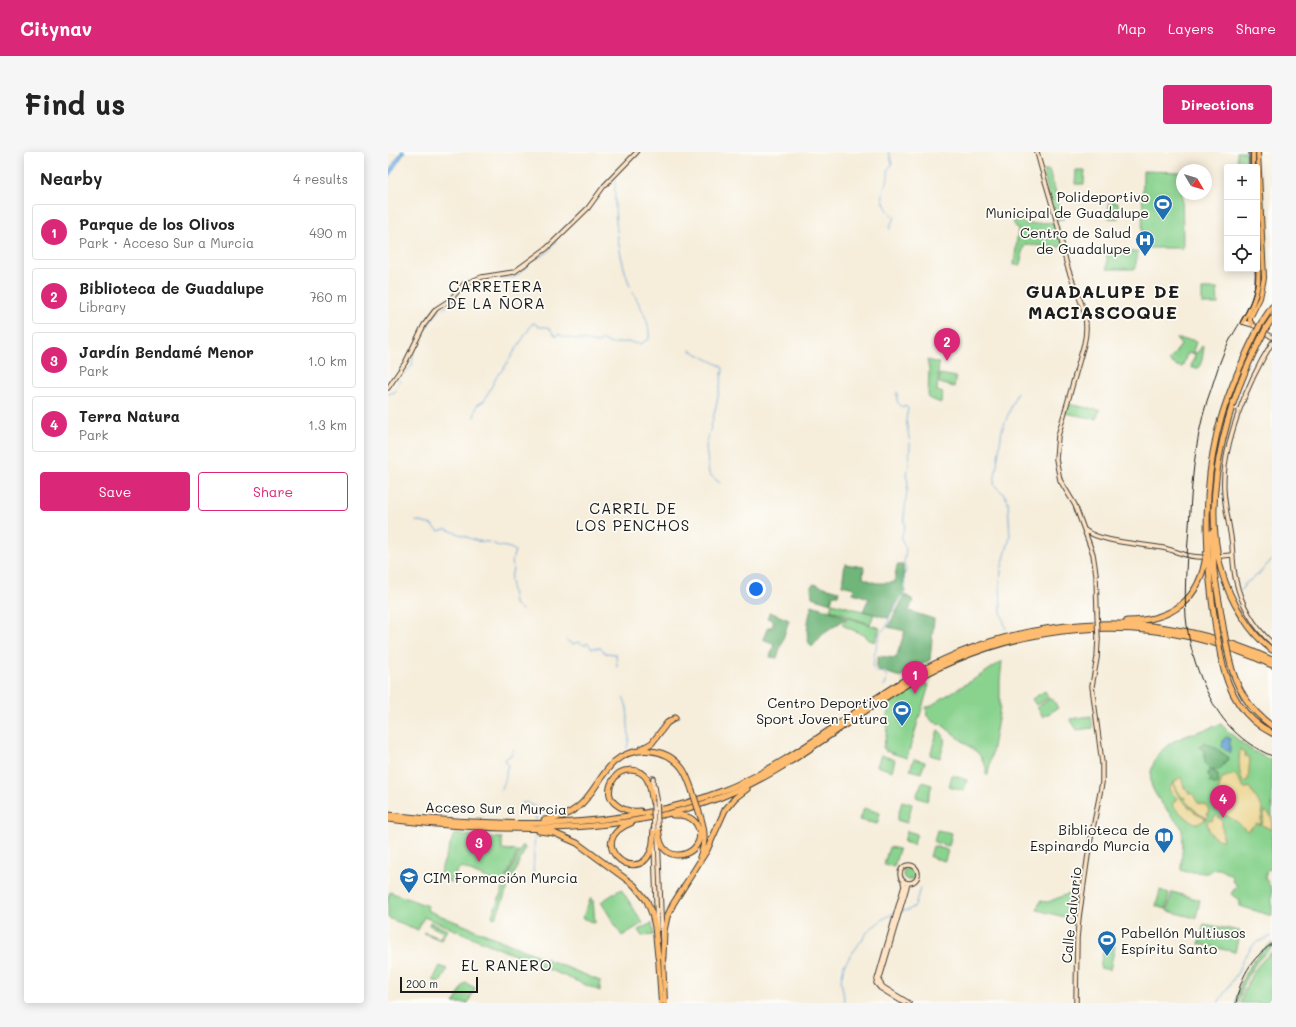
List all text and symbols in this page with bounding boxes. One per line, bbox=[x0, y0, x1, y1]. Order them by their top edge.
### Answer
text: Citynav bbox=[20, 16, 92, 41]
text: Map bbox=[1117, 19, 1146, 38]
text: Layers bbox=[1168, 19, 1214, 38]
text: Share bbox=[1236, 19, 1276, 38]
button: Directions bbox=[1163, 85, 1272, 124]
text: Find us bbox=[24, 86, 125, 122]
north arrow bbox=[1176, 164, 1212, 200]
map controls bbox=[1224, 164, 1260, 272]
button: + bbox=[1224, 164, 1260, 200]
text: Nearby bbox=[40, 167, 102, 189]
text: 4 results bbox=[293, 170, 348, 187]
place label: Polideportivo Municipal de Guadalupe bbox=[985, 187, 1149, 222]
sports icon: Polideportivo Municipal de Guadalupe bbox=[1152, 193, 1174, 221]
button: − bbox=[1224, 200, 1260, 236]
text: Parque de los Olivos bbox=[79, 214, 235, 234]
place label: Centro de Salud de Guadalupe bbox=[1020, 223, 1131, 258]
text: 1 bbox=[51, 224, 57, 241]
text: 490 m bbox=[309, 224, 347, 241]
hospital icon: Centro de Salud de Guadalupe bbox=[1134, 229, 1156, 257]
text: Park · Acceso Sur a Murcia bbox=[79, 234, 254, 251]
button: locate bbox=[1224, 236, 1260, 272]
district label: CARRETERA DE LA ÑORA bbox=[446, 276, 546, 313]
text: Biblioteca de Guadalupe bbox=[79, 278, 264, 298]
district label: GUADALUPE DE MACIASCOQUE bbox=[1026, 279, 1180, 324]
text: 2 bbox=[50, 288, 58, 305]
text: 760 m bbox=[309, 288, 347, 305]
text: Library bbox=[79, 298, 126, 315]
pin: 2 bbox=[934, 328, 960, 361]
text: Jardín Bendamé Menor bbox=[79, 342, 254, 362]
text: 3 bbox=[50, 352, 58, 369]
text: 1.0 km bbox=[308, 352, 347, 369]
text: Park bbox=[79, 362, 108, 379]
text: Terra Natura bbox=[79, 406, 180, 426]
text: 4 bbox=[50, 416, 58, 433]
text: 1.3 km bbox=[308, 416, 347, 433]
text: Park bbox=[79, 426, 108, 443]
button: Save bbox=[40, 472, 190, 511]
button: Share bbox=[198, 472, 348, 511]
district label: CARRIL DE LOS PENCHOS bbox=[576, 498, 690, 535]
your location bbox=[746, 579, 766, 599]
pin: 1 bbox=[902, 661, 928, 694]
place label: Centro Deportivo Sport Joven Futura bbox=[756, 693, 888, 728]
sports icon: Centro Deportivo Sport Joven Futura bbox=[891, 699, 913, 727]
pin: 4 bbox=[1210, 785, 1236, 818]
street label: Acceso Sur a Murcia bbox=[425, 797, 567, 819]
place label: Biblioteca de Espinardo Murcia bbox=[1030, 820, 1150, 855]
library icon: Biblioteca de Espinardo Murcia bbox=[1153, 826, 1175, 854]
pin: 3 bbox=[466, 829, 492, 862]
school or university icon: CIM Formación Murcia bbox=[398, 866, 420, 894]
street label: Calle Calvario bbox=[1056, 866, 1086, 964]
place label: CIM Formación Murcia bbox=[423, 868, 578, 887]
place label: Pabellón Multiusos Espíritu Santo bbox=[1121, 923, 1246, 958]
sports icon: Pabellón Multiusos Espíritu Santo bbox=[1096, 929, 1118, 957]
district label: EL RANERO bbox=[461, 955, 553, 975]
scale bar bbox=[400, 975, 478, 994]
text: 200 m bbox=[406, 976, 438, 991]

